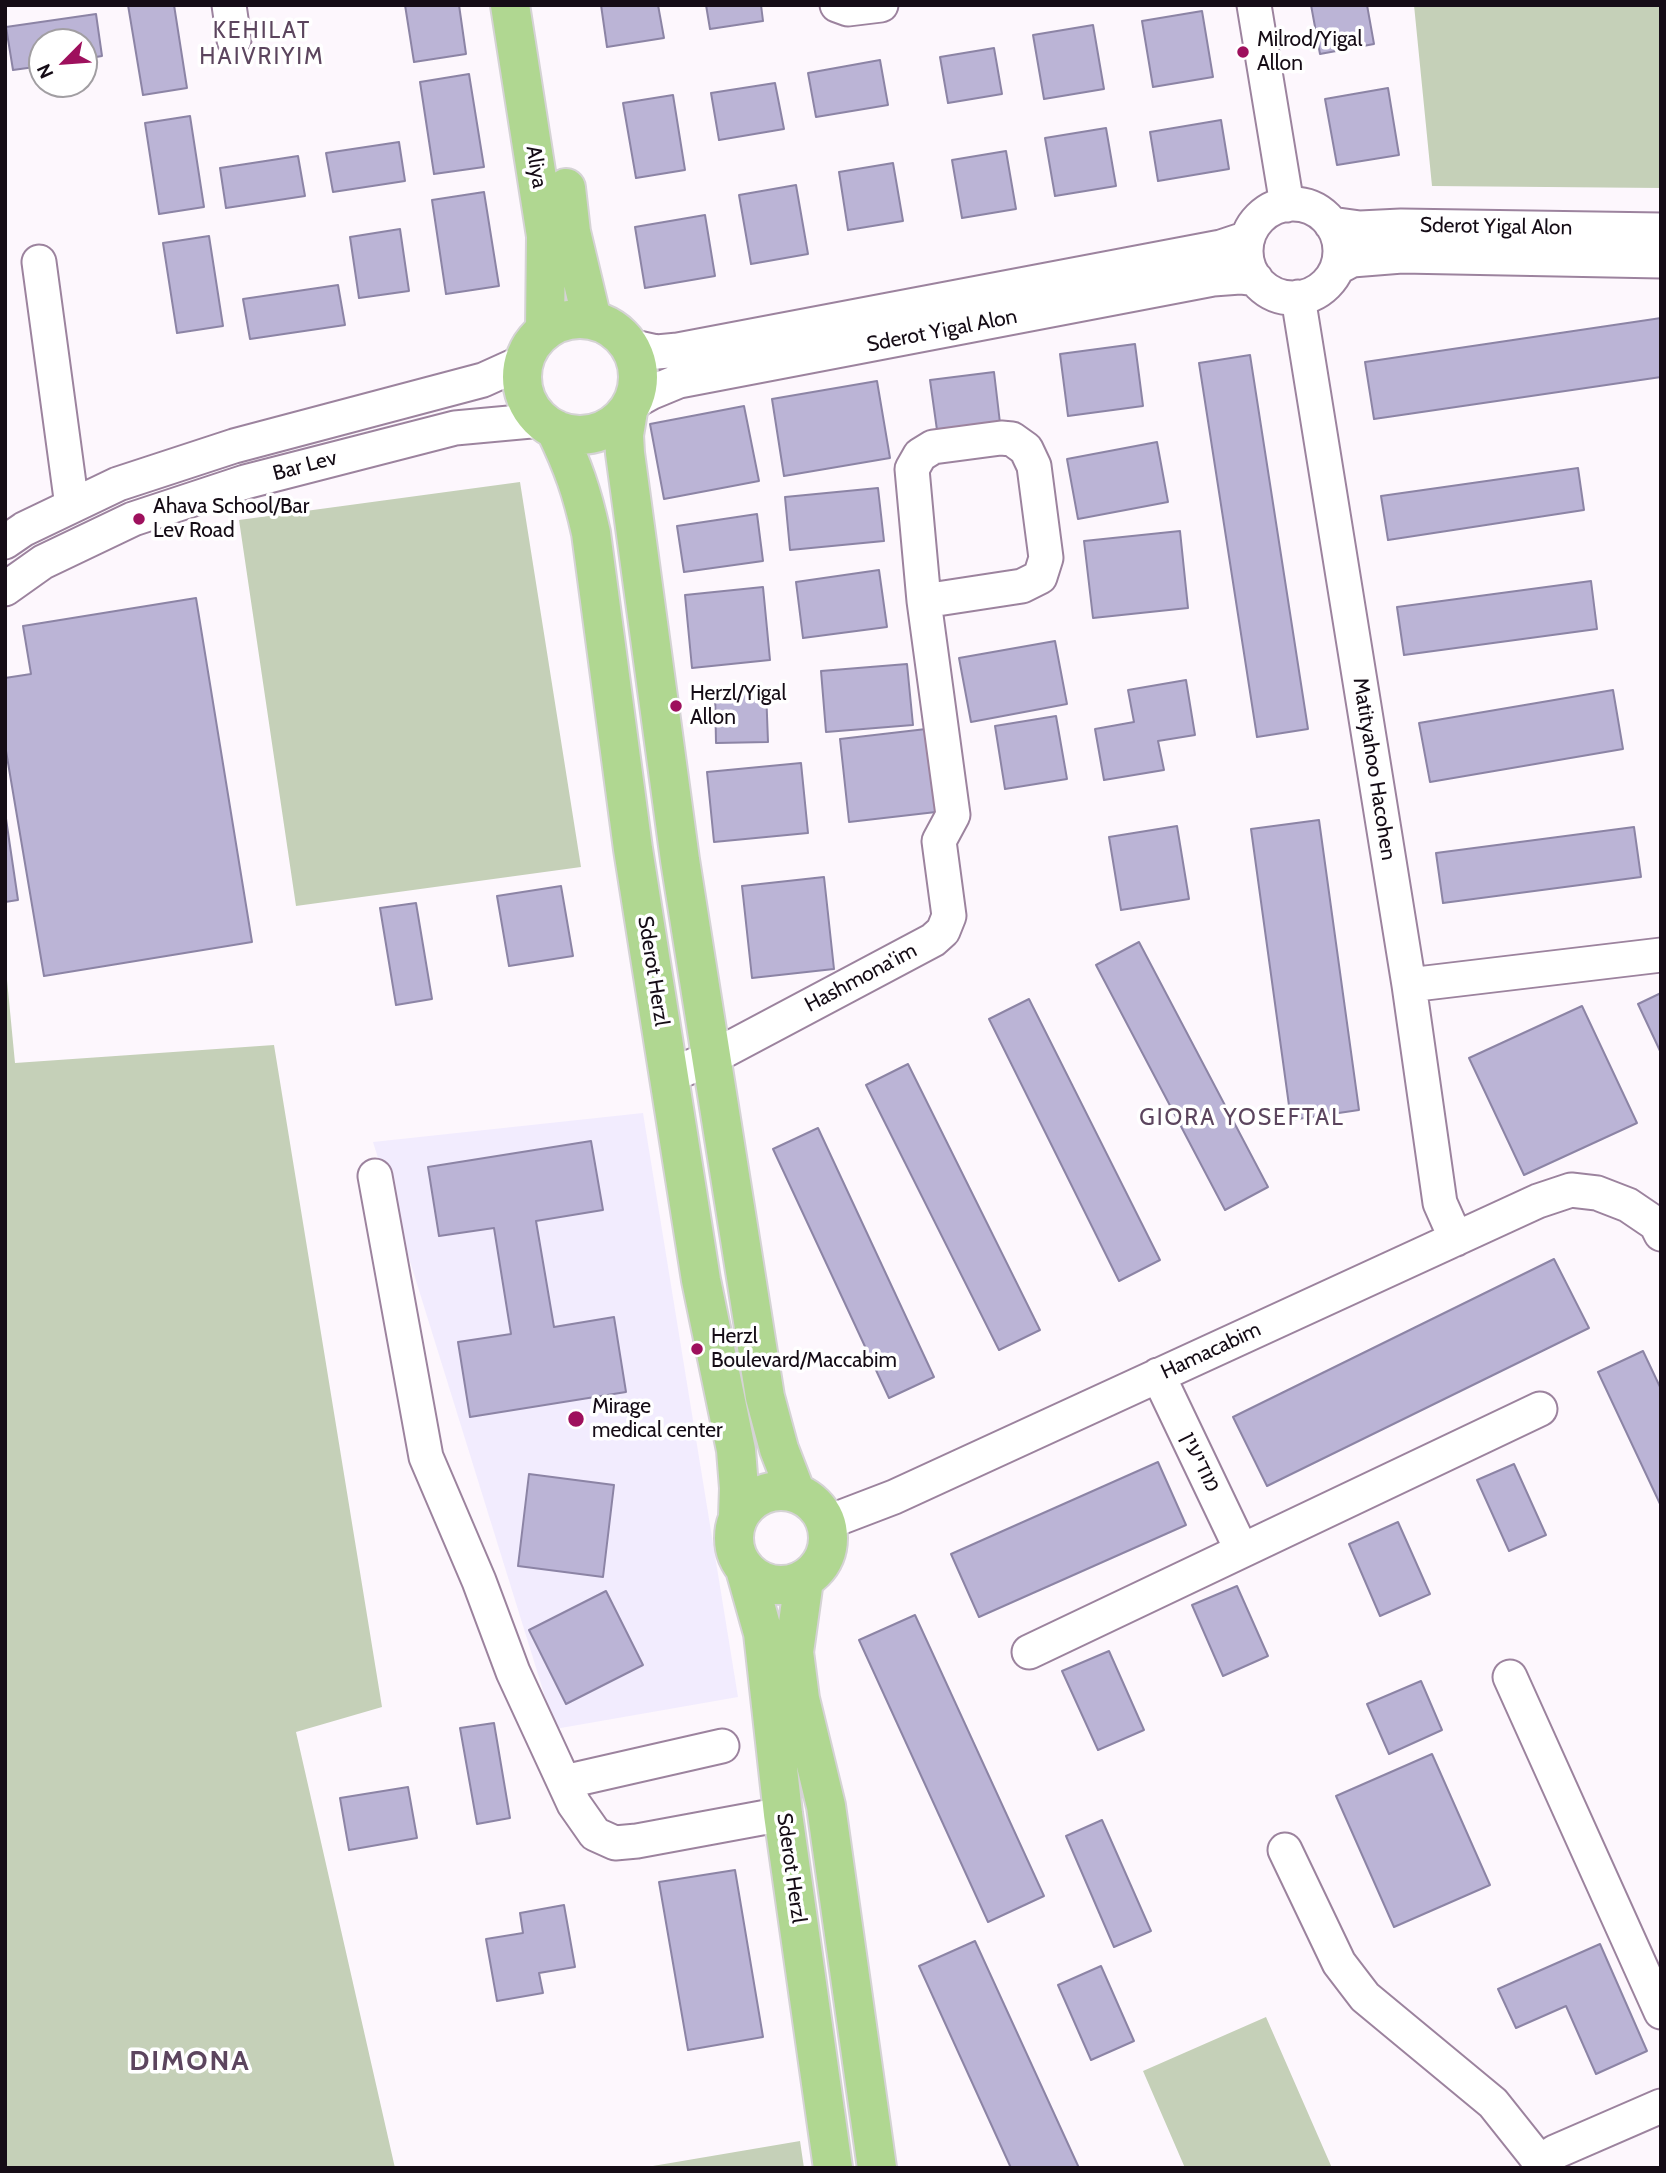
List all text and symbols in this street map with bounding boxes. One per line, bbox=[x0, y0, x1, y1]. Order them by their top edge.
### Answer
district label: KEHILAT HAIVRIYIM bbox=[200, 17, 324, 71]
place label: Milrod/Yigal Allon bbox=[1257, 27, 1362, 77]
north arrow bbox=[28, 28, 98, 98]
marker: Milrod/Yigal Allon bbox=[1235, 44, 1251, 60]
text: N bbox=[32, 60, 59, 82]
street label: Aliya bbox=[520, 144, 552, 190]
street label: Sderot Yigal Alon bbox=[1420, 213, 1572, 241]
street label: Sderot Yigal Alon bbox=[865, 304, 1019, 358]
street label: Bar Lev bbox=[270, 445, 340, 487]
place label: Ahava School/Bar Lev Road bbox=[153, 494, 309, 544]
marker: Ahava School/Bar Lev Road bbox=[131, 511, 147, 527]
street label: Matityahoo Hacohen bbox=[1347, 676, 1401, 862]
place label: Herzl/Yigal Allon bbox=[690, 681, 786, 731]
marker: Herzl/Yigal Allon bbox=[668, 698, 684, 714]
street label: Sderot Herzl bbox=[632, 914, 674, 1028]
street label: Hashmona'im bbox=[801, 938, 921, 1018]
district label: GIORA YOSEFTAL bbox=[1141, 1104, 1343, 1132]
street label: Hamacabim bbox=[1157, 1317, 1265, 1385]
place label: Herzl Boulevard/Maccabim bbox=[711, 1324, 897, 1374]
marker: Herzl Boulevard/Maccabim bbox=[689, 1341, 705, 1357]
place label: Mirage medical center bbox=[592, 1394, 723, 1444]
marker: Mirage medical center bbox=[566, 1409, 586, 1429]
street label: מודיעין bbox=[1175, 1428, 1225, 1496]
street label: Sderot Herzl bbox=[771, 1811, 811, 1925]
district label: DIMONA bbox=[130, 2045, 250, 2079]

